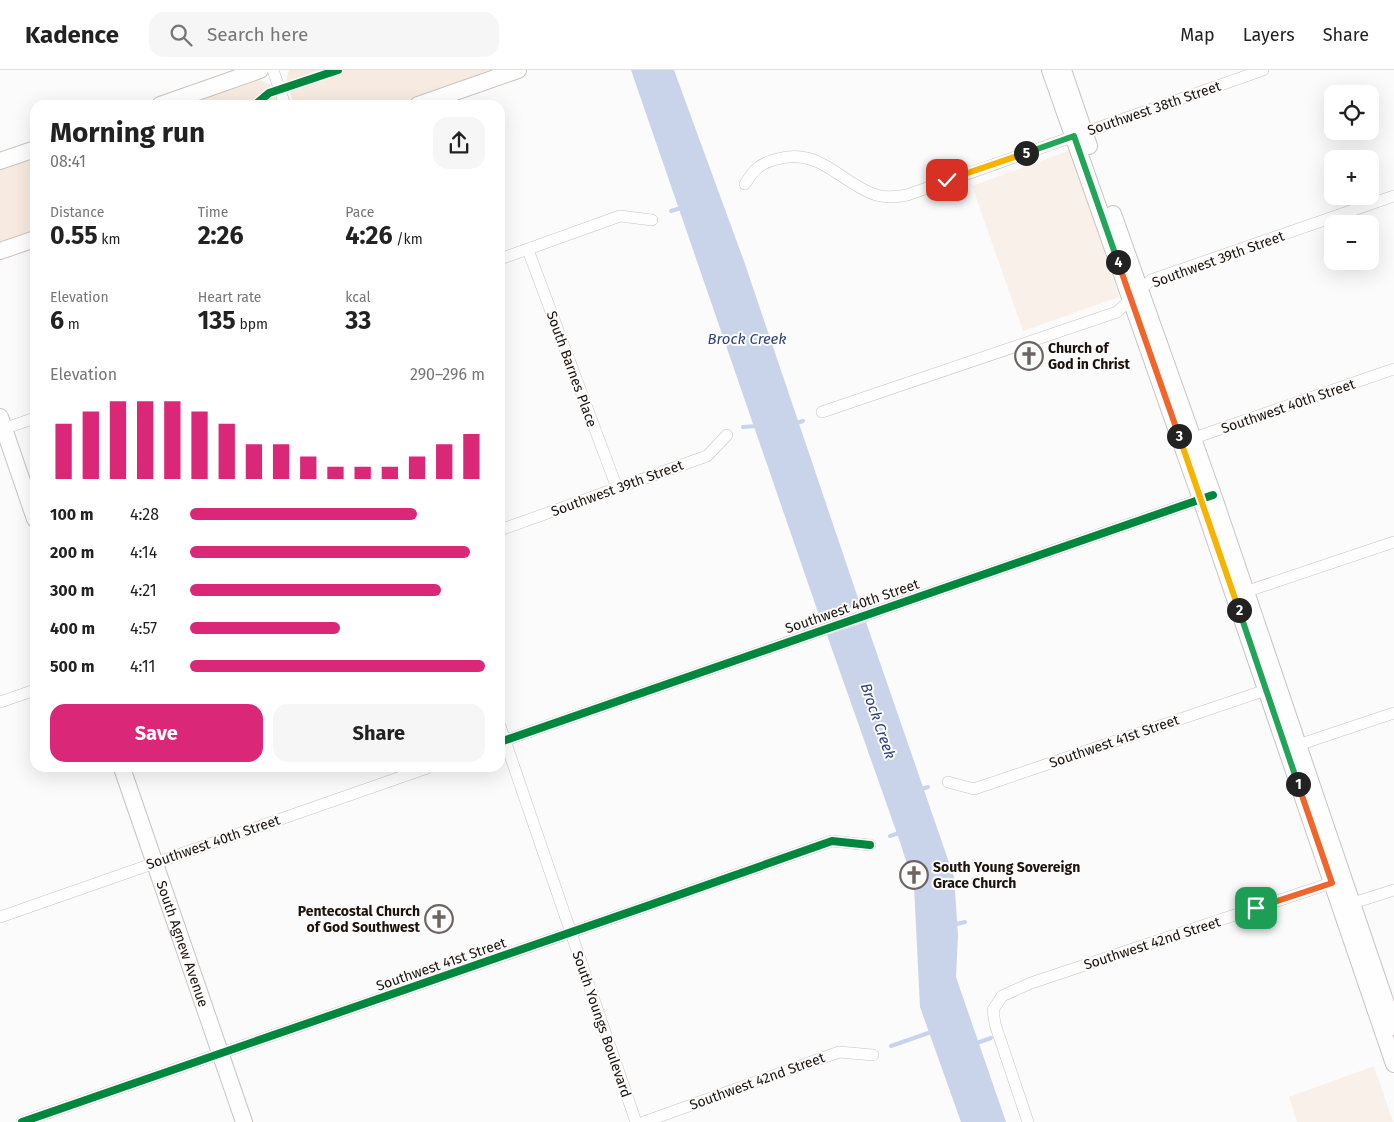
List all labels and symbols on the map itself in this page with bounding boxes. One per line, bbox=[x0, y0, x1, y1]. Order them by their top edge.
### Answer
street label: Southwest 38th Street bbox=[1085, 77, 1224, 139]
pin: 5 bbox=[1014, 140, 1038, 166]
pin bbox=[926, 159, 968, 201]
street label: Southwest 39th Street bbox=[1150, 227, 1287, 291]
pin: 4 bbox=[1106, 250, 1130, 274]
street label: South Barnes Place bbox=[543, 309, 600, 430]
water label: Brock Creek bbox=[707, 330, 787, 348]
place label: Church of God in Christ bbox=[1048, 340, 1131, 373]
church icon: Church of God in Christ bbox=[1014, 341, 1044, 371]
street label: Southwest 40th Street bbox=[1219, 375, 1358, 437]
pin: 3 bbox=[1166, 424, 1192, 448]
street label: Southwest 39th Street bbox=[549, 456, 686, 520]
street label: Southwest 40th Street bbox=[783, 575, 922, 637]
pin: 2 bbox=[1226, 598, 1252, 622]
water label: Brock Creek bbox=[857, 681, 899, 761]
street label: Southwest 41st Street bbox=[1047, 711, 1182, 772]
pin: 1 bbox=[1286, 772, 1310, 796]
street label: Southwest 40th Street bbox=[144, 811, 283, 873]
place label: South Young Sovereign Grace Church bbox=[933, 859, 1080, 892]
church icon: South Young Sovereign Grace Church bbox=[899, 860, 929, 890]
street label: South Agnew Avenue bbox=[153, 879, 212, 1009]
pin bbox=[1235, 887, 1277, 929]
place label: Pentecostal Church of God Southwest bbox=[298, 903, 421, 936]
church icon: Pentecostal Church of God Southwest bbox=[424, 904, 454, 934]
street label: Southwest 42nd Street bbox=[1082, 913, 1223, 974]
street label: Southwest 41st Street bbox=[374, 934, 509, 995]
street label: South Youngs Boulevard bbox=[568, 949, 635, 1100]
street label: Southwest 42nd Street bbox=[687, 1049, 828, 1114]

